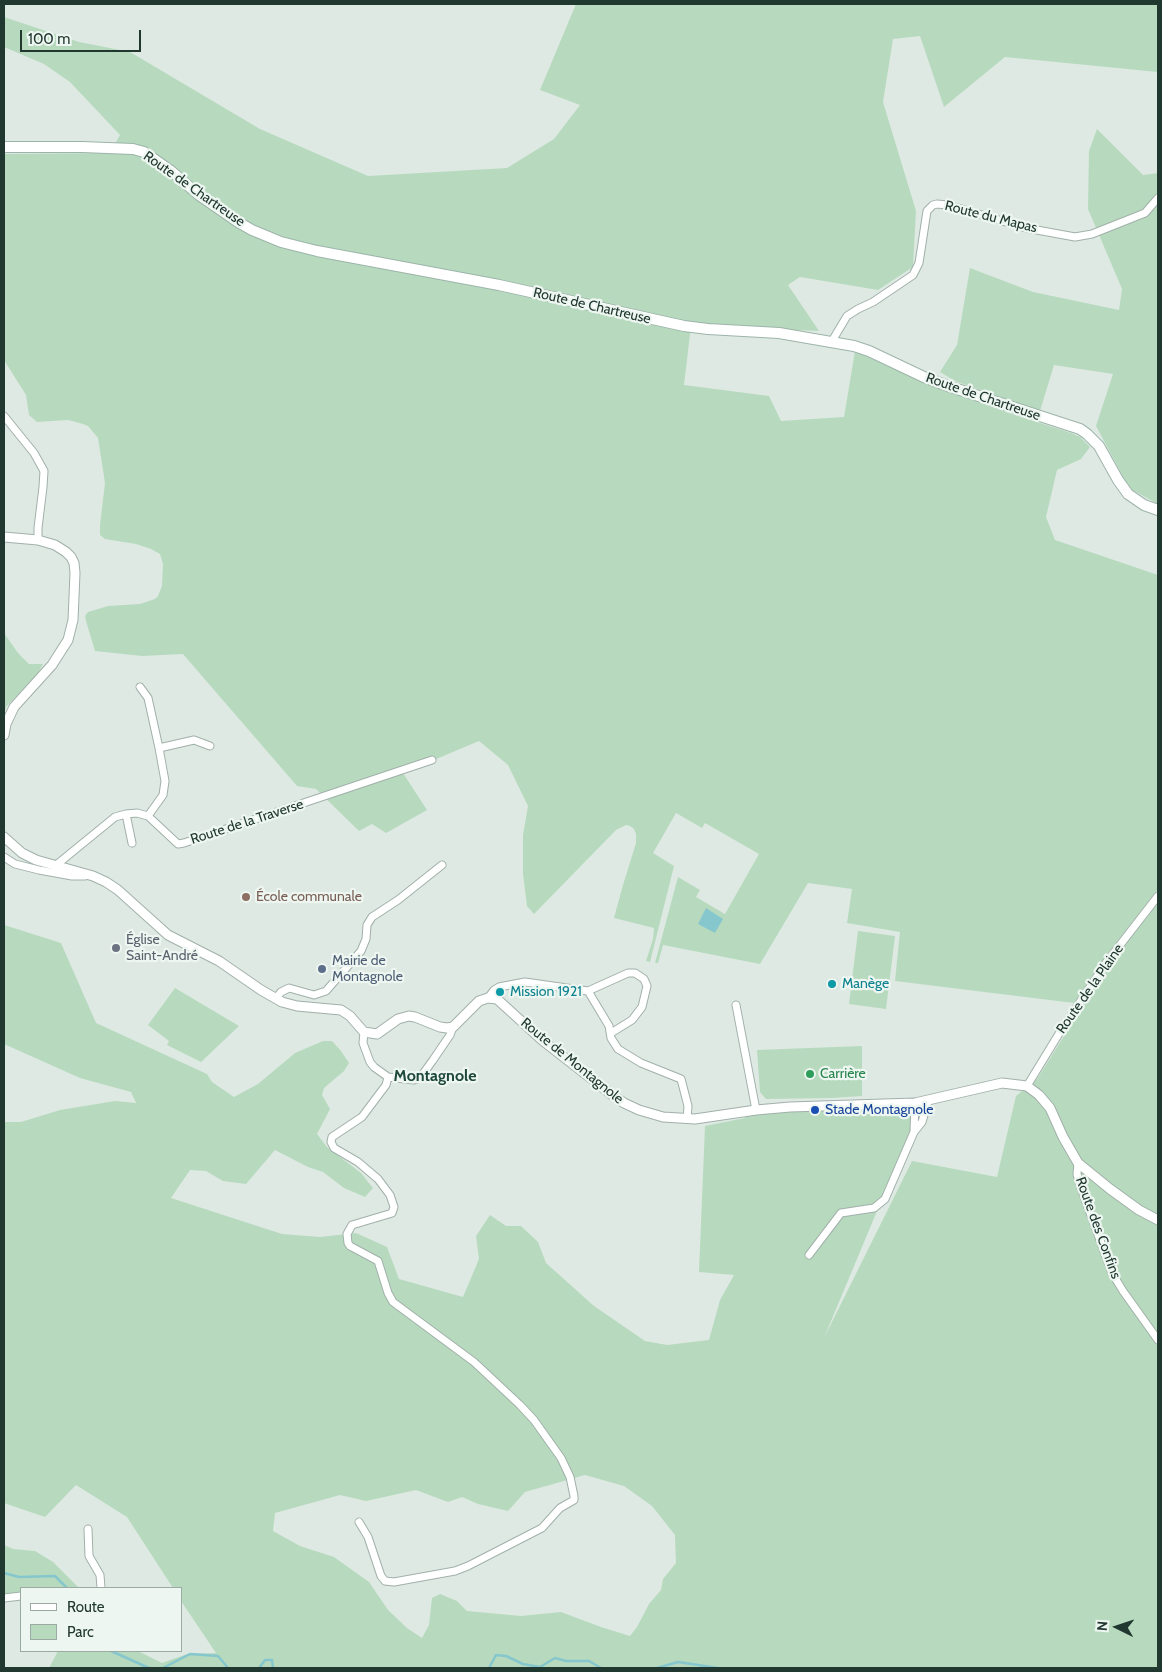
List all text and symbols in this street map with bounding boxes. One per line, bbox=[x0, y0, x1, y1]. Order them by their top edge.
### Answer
scale bar bbox=[22, 20, 144, 52]
text: 100 m bbox=[28, 30, 70, 48]
street label: Route de Chartreuse bbox=[140, 148, 248, 230]
street label: Route du Mapas bbox=[943, 197, 1039, 237]
street label: Route de Chartreuse bbox=[532, 284, 652, 328]
street label: Route de Chartreuse bbox=[924, 370, 1042, 424]
street label: Route de la Traverse bbox=[188, 796, 306, 848]
place label: École communale bbox=[256, 889, 362, 905]
marker: École communale bbox=[240, 891, 252, 903]
place label: Église Saint-André bbox=[126, 932, 198, 964]
street label: Route de la Plaine bbox=[1053, 941, 1127, 1037]
marker: Église Saint-André bbox=[110, 942, 122, 954]
place label: Mairie de Montagnole bbox=[332, 953, 403, 986]
marker: Mairie de Montagnole bbox=[316, 963, 328, 975]
place label: Manège bbox=[842, 976, 889, 992]
marker: Manège bbox=[826, 978, 838, 990]
place label: Mission 1921 bbox=[510, 984, 582, 1000]
marker: Mission 1921 bbox=[494, 986, 506, 998]
street label: Route de Montagnole bbox=[517, 1014, 627, 1108]
district label: Montagnole bbox=[394, 1066, 476, 1086]
place label: Carrière bbox=[820, 1066, 866, 1082]
marker: Carrière bbox=[804, 1068, 816, 1080]
place label: Stade Montagnole bbox=[825, 1102, 933, 1118]
marker: Stade Montagnole bbox=[809, 1104, 821, 1116]
street label: Route des Confins bbox=[1072, 1175, 1124, 1281]
legend bbox=[20, 1587, 182, 1652]
text: Route bbox=[67, 1598, 105, 1616]
north arrow bbox=[1092, 1602, 1142, 1652]
text: N bbox=[1093, 1620, 1111, 1632]
text: Parc bbox=[67, 1623, 94, 1641]

